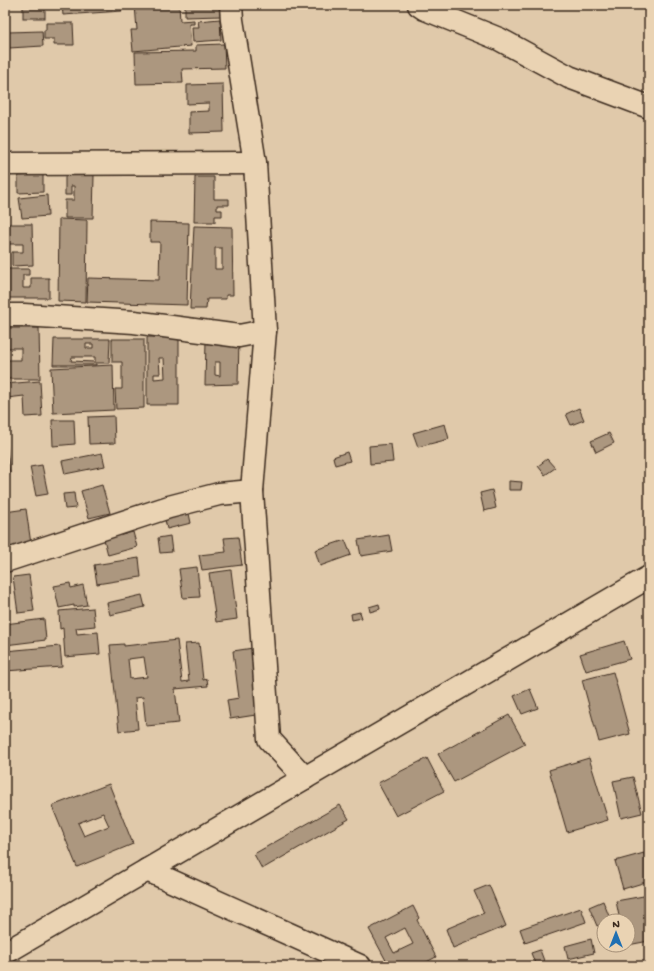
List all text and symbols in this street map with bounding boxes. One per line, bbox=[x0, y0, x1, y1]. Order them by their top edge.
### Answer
north arrow bbox=[596, 913, 636, 953]
text: N bbox=[612, 919, 620, 931]

